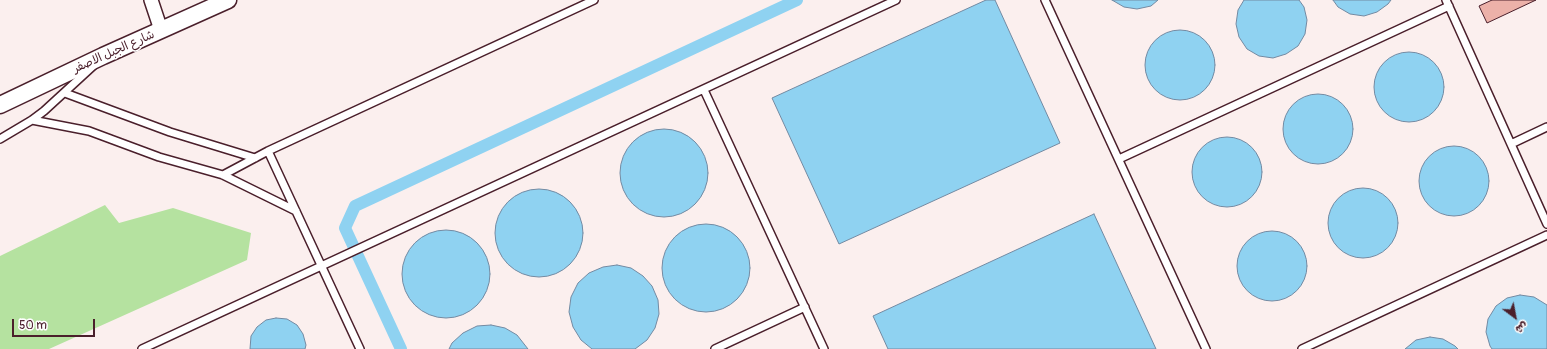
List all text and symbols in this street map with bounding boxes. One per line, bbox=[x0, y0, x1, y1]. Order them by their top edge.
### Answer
street label: شارع الجبل الاصفر bbox=[71, 28, 157, 76]
north arrow bbox=[1495, 297, 1535, 337]
scale bar bbox=[14, 311, 97, 337]
text: 50 m bbox=[19, 318, 47, 333]
text: ش bbox=[1513, 319, 1530, 336]

